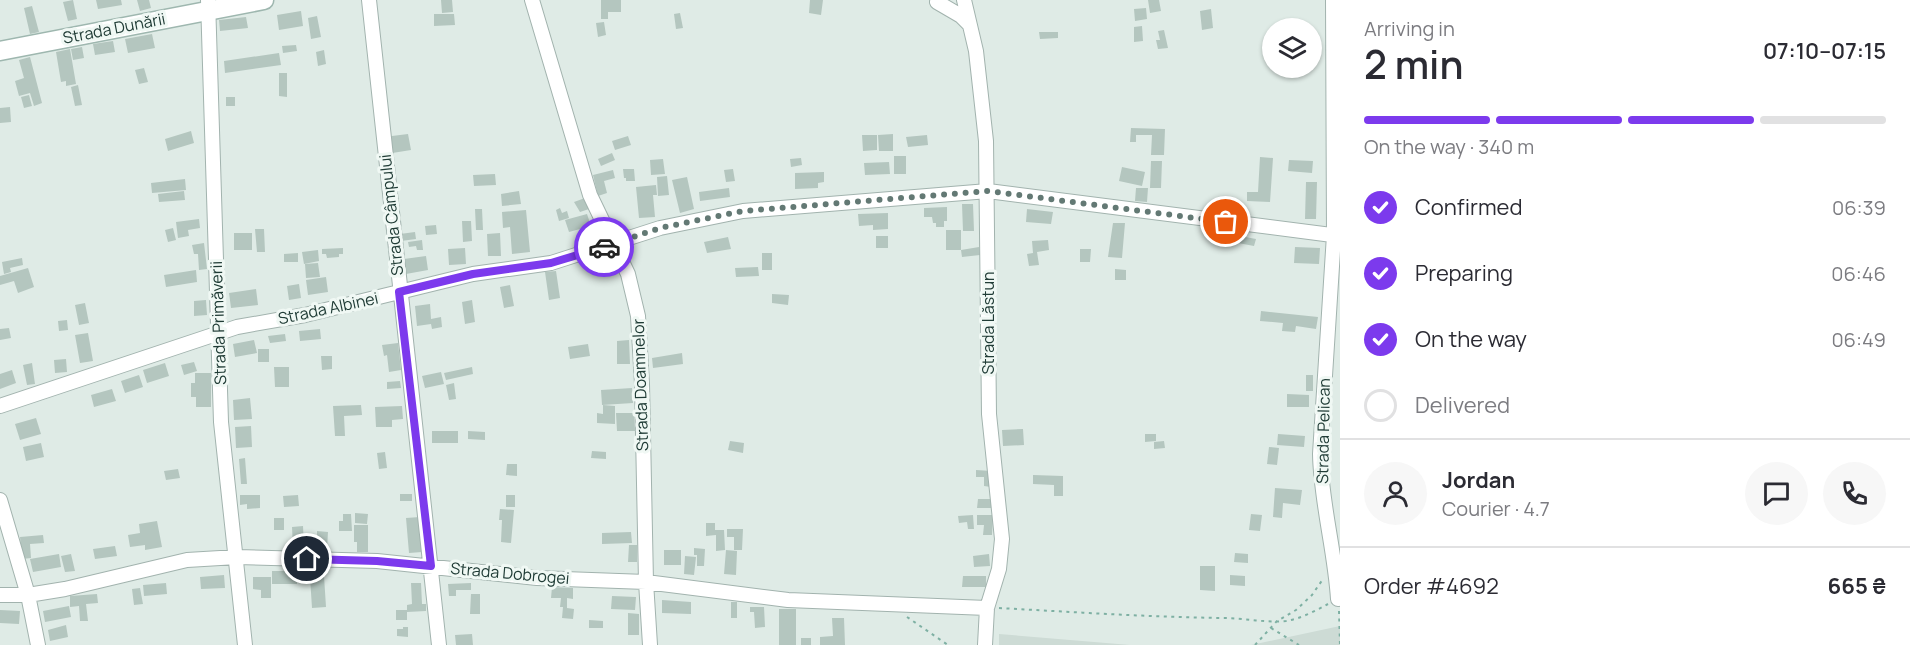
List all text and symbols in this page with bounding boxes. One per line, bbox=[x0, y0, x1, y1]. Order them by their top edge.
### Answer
street label: Strada Dunării bbox=[61, 7, 167, 49]
text: Arriving in bbox=[1364, 15, 1455, 42]
map controls bbox=[1262, 18, 1322, 78]
button: layers bbox=[1262, 18, 1322, 78]
text: 07:10–07:15 bbox=[1763, 36, 1886, 66]
text: 2 min bbox=[1364, 37, 1463, 91]
text: On the way · 340 m bbox=[1364, 133, 1534, 160]
street label: Strada Câmpului bbox=[374, 153, 408, 277]
icon: check bbox=[1364, 191, 1397, 224]
text: Confirmed bbox=[1415, 192, 1523, 222]
text: 06:39 bbox=[1832, 194, 1886, 221]
pin bbox=[1200, 196, 1251, 247]
icon: bag bbox=[1209, 205, 1242, 238]
courier bbox=[574, 217, 634, 277]
icon: car bbox=[588, 231, 621, 264]
icon: check bbox=[1364, 257, 1397, 290]
text: Preparing bbox=[1415, 258, 1513, 288]
text: 06:46 bbox=[1831, 260, 1886, 287]
street label: Strada Primăverii bbox=[205, 261, 231, 385]
street label: Strada Lăstun bbox=[977, 271, 999, 375]
street label: Strada Albinei bbox=[276, 287, 380, 329]
street label: Strada Doamnelor bbox=[627, 318, 653, 452]
icon: check bbox=[1364, 323, 1397, 356]
text: On the way bbox=[1415, 324, 1527, 354]
text: 06:49 bbox=[1831, 326, 1886, 353]
street label: Strada Pelican bbox=[1311, 378, 1335, 484]
text: Delivered bbox=[1415, 390, 1510, 420]
button: person bbox=[1364, 462, 1427, 525]
button: chat bbox=[1745, 462, 1808, 525]
button: phone bbox=[1823, 462, 1886, 525]
text: Jordan bbox=[1442, 465, 1515, 495]
text: Courier · 4.7 bbox=[1442, 495, 1550, 522]
pin bbox=[281, 533, 332, 584]
icon: home bbox=[290, 542, 323, 575]
street label: Strada Dobrogei bbox=[450, 557, 570, 589]
text: Order #4692 bbox=[1364, 571, 1499, 601]
text: 665 ₴ bbox=[1828, 571, 1886, 601]

